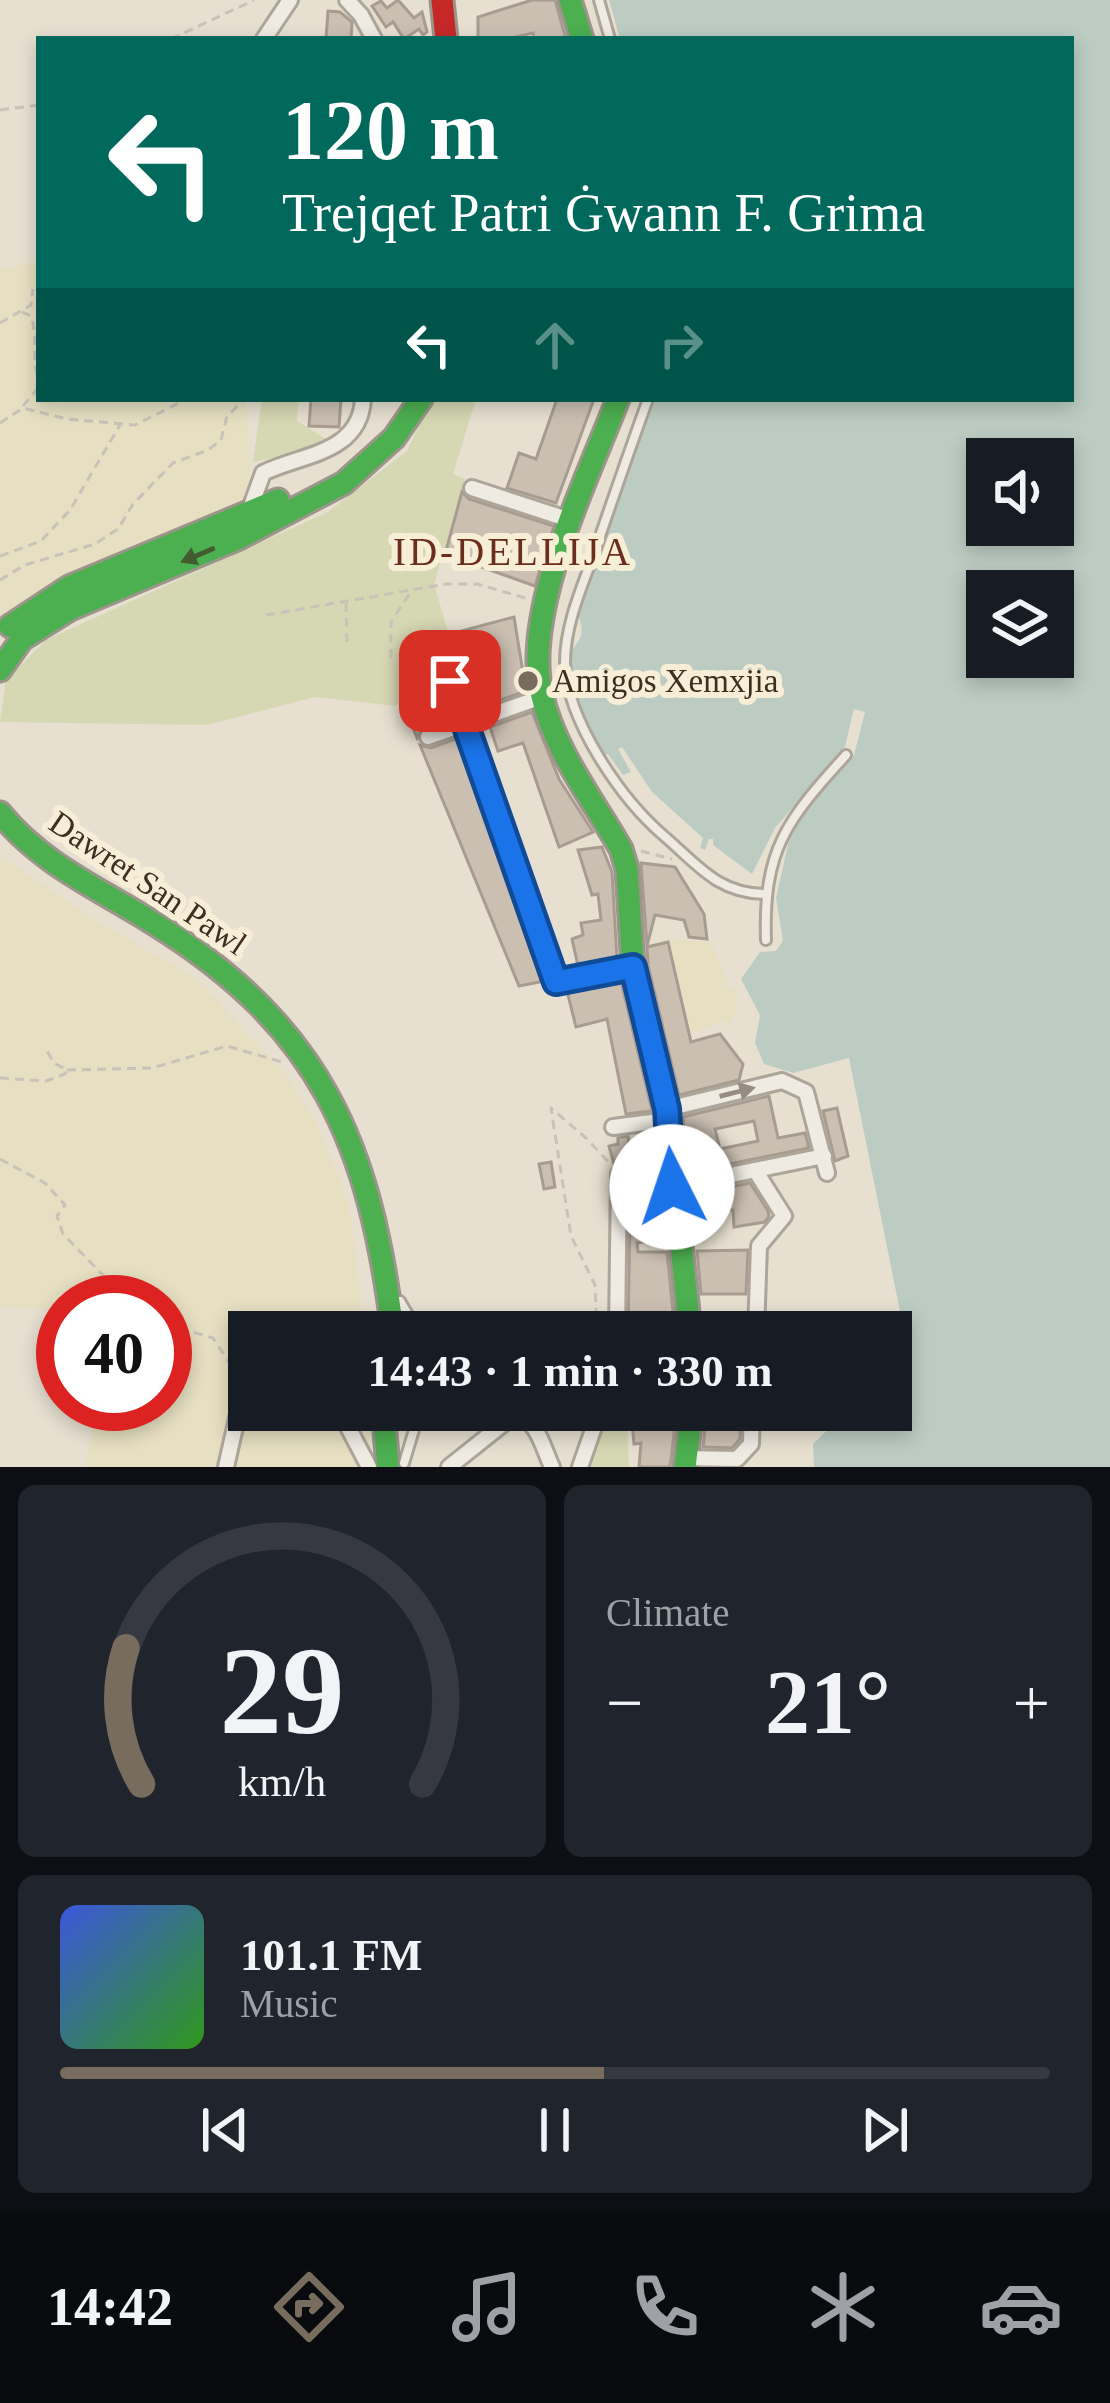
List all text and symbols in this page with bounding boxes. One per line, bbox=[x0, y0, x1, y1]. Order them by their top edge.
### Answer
icon: left bbox=[84, 84, 240, 240]
text: 120 m bbox=[282, 84, 499, 177]
text: Trejqet Patri Ġwann F. Grima bbox=[282, 183, 925, 243]
icon: left bbox=[396, 312, 462, 378]
icon: ahead bbox=[522, 312, 588, 378]
icon: right bbox=[648, 312, 714, 378]
map controls bbox=[966, 438, 1074, 678]
button: sound bbox=[966, 438, 1074, 546]
district label: ID-DELLIJA bbox=[393, 530, 633, 573]
one-way arrow bbox=[179, 546, 215, 565]
button: layers bbox=[966, 570, 1074, 678]
pin bbox=[399, 630, 501, 732]
icon: arrive bbox=[417, 648, 483, 714]
place label: Amigos Xemxjia bbox=[552, 663, 779, 699]
marker: Amigos Xemxjia bbox=[515, 668, 541, 694]
street label: Dawret San Pawl bbox=[43, 804, 253, 962]
one-way arrow bbox=[719, 1082, 756, 1101]
position arrow bbox=[609, 1124, 735, 1250]
speed limit sign: 40 bbox=[36, 1275, 192, 1431]
text: 14:43 · 1 min · 330 m bbox=[368, 1346, 773, 1396]
text: Climate bbox=[606, 1591, 729, 1634]
text: 29 bbox=[220, 1622, 344, 1760]
text: 21° bbox=[765, 1653, 891, 1752]
text: − bbox=[606, 1666, 643, 1739]
text: + bbox=[1013, 1666, 1050, 1739]
text: km/h bbox=[238, 1758, 326, 1805]
text: 101.1 FM bbox=[240, 1930, 422, 1980]
text: Music bbox=[240, 1982, 338, 2025]
icon: previous bbox=[192, 2097, 258, 2163]
icon: pause bbox=[522, 2097, 588, 2163]
icon: next bbox=[852, 2097, 918, 2163]
icon: directions bbox=[267, 2265, 351, 2349]
icon: music bbox=[445, 2265, 529, 2349]
icon: phone bbox=[623, 2265, 707, 2349]
icon: climate bbox=[801, 2265, 885, 2349]
icon: car bbox=[979, 2265, 1063, 2349]
text: 14:42 bbox=[47, 2277, 173, 2337]

